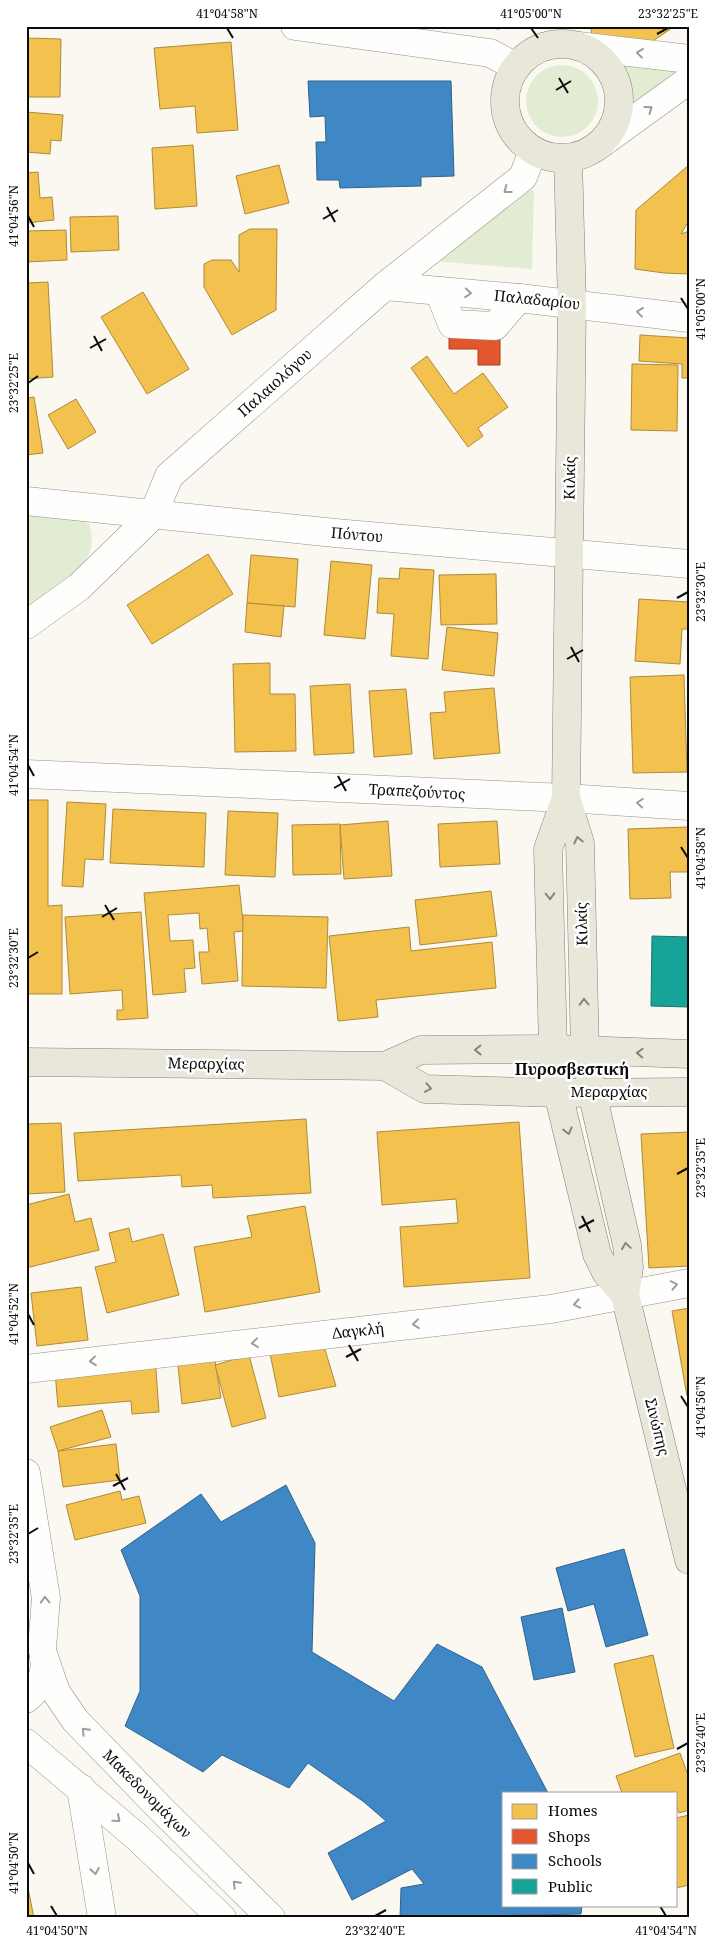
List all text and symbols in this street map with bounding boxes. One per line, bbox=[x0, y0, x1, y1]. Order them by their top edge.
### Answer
text: 41°04'58"N bbox=[196, 5, 258, 22]
text: 41°05'00"N bbox=[500, 5, 562, 22]
text: 23°32'25"E bbox=[638, 5, 698, 22]
one-way arrow bbox=[636, 48, 644, 59]
one-way arrow bbox=[643, 106, 653, 115]
one-way arrow bbox=[503, 184, 513, 193]
text: 41°04'56"N bbox=[5, 185, 22, 247]
text: 41°05'00"N bbox=[692, 278, 709, 340]
street label: Παλαδαρίου bbox=[493, 285, 581, 313]
one-way arrow bbox=[464, 287, 472, 298]
one-way arrow bbox=[636, 307, 644, 318]
street label: Παλαιολόγου bbox=[233, 344, 316, 421]
text: 23°32'25"E bbox=[5, 353, 22, 413]
street label: Κιλκίς bbox=[559, 456, 579, 500]
street label: Πόντου bbox=[330, 522, 384, 546]
text: 23°32'30"E bbox=[692, 562, 709, 622]
text: 41°04'54"N bbox=[5, 734, 22, 796]
street label: Τραπεζούντος bbox=[368, 778, 466, 804]
one-way arrow bbox=[636, 797, 644, 808]
text: 41°04'58"N bbox=[692, 827, 709, 889]
one-way arrow bbox=[573, 835, 584, 844]
one-way arrow bbox=[544, 893, 555, 901]
street label: Κιλκίς bbox=[571, 902, 591, 946]
text: 23°32'30"E bbox=[5, 928, 22, 988]
one-way arrow bbox=[579, 998, 589, 1006]
one-way arrow bbox=[473, 1045, 481, 1055]
one-way arrow bbox=[636, 1047, 644, 1058]
street label: Μεραρχίας bbox=[167, 1052, 245, 1074]
district label: Πυροσβεστική bbox=[515, 1058, 629, 1080]
street label: Μεραρχίας bbox=[570, 1081, 648, 1101]
one-way arrow bbox=[424, 1082, 432, 1093]
one-way arrow bbox=[562, 1127, 572, 1135]
text: 23°32'35"E bbox=[692, 1138, 709, 1198]
one-way arrow bbox=[622, 1242, 632, 1251]
one-way arrow bbox=[670, 1281, 679, 1291]
text: 41°04'52"N bbox=[5, 1283, 22, 1345]
one-way arrow bbox=[573, 1298, 582, 1309]
street label: Δαγκλή bbox=[331, 1317, 385, 1343]
one-way arrow bbox=[412, 1318, 420, 1329]
one-way arrow bbox=[250, 1337, 258, 1348]
one-way arrow bbox=[89, 1355, 97, 1366]
text: 41°04'56"N bbox=[692, 1376, 709, 1438]
street label: Σινώπης bbox=[641, 1396, 675, 1458]
text: 23°32'35"E bbox=[5, 1504, 22, 1564]
one-way arrow bbox=[40, 1595, 51, 1603]
text: 23°32'40"E bbox=[692, 1713, 709, 1773]
one-way arrow bbox=[82, 1727, 91, 1736]
street label: Μακεδονομάχων bbox=[99, 1745, 196, 1842]
legend bbox=[502, 1792, 678, 1906]
text: Homes bbox=[548, 1800, 598, 1820]
one-way arrow bbox=[111, 1814, 120, 1823]
text: Shops bbox=[548, 1826, 591, 1846]
text: 41°04'50"N bbox=[5, 1832, 22, 1894]
text: Schools bbox=[548, 1850, 602, 1870]
one-way arrow bbox=[89, 1867, 99, 1875]
text: Public bbox=[548, 1876, 593, 1896]
one-way arrow bbox=[233, 1880, 242, 1889]
text: 41°04'50"N bbox=[26, 1922, 88, 1939]
text: 23°32'40"E bbox=[345, 1922, 405, 1939]
text: 41°04'54"N bbox=[635, 1922, 697, 1939]

